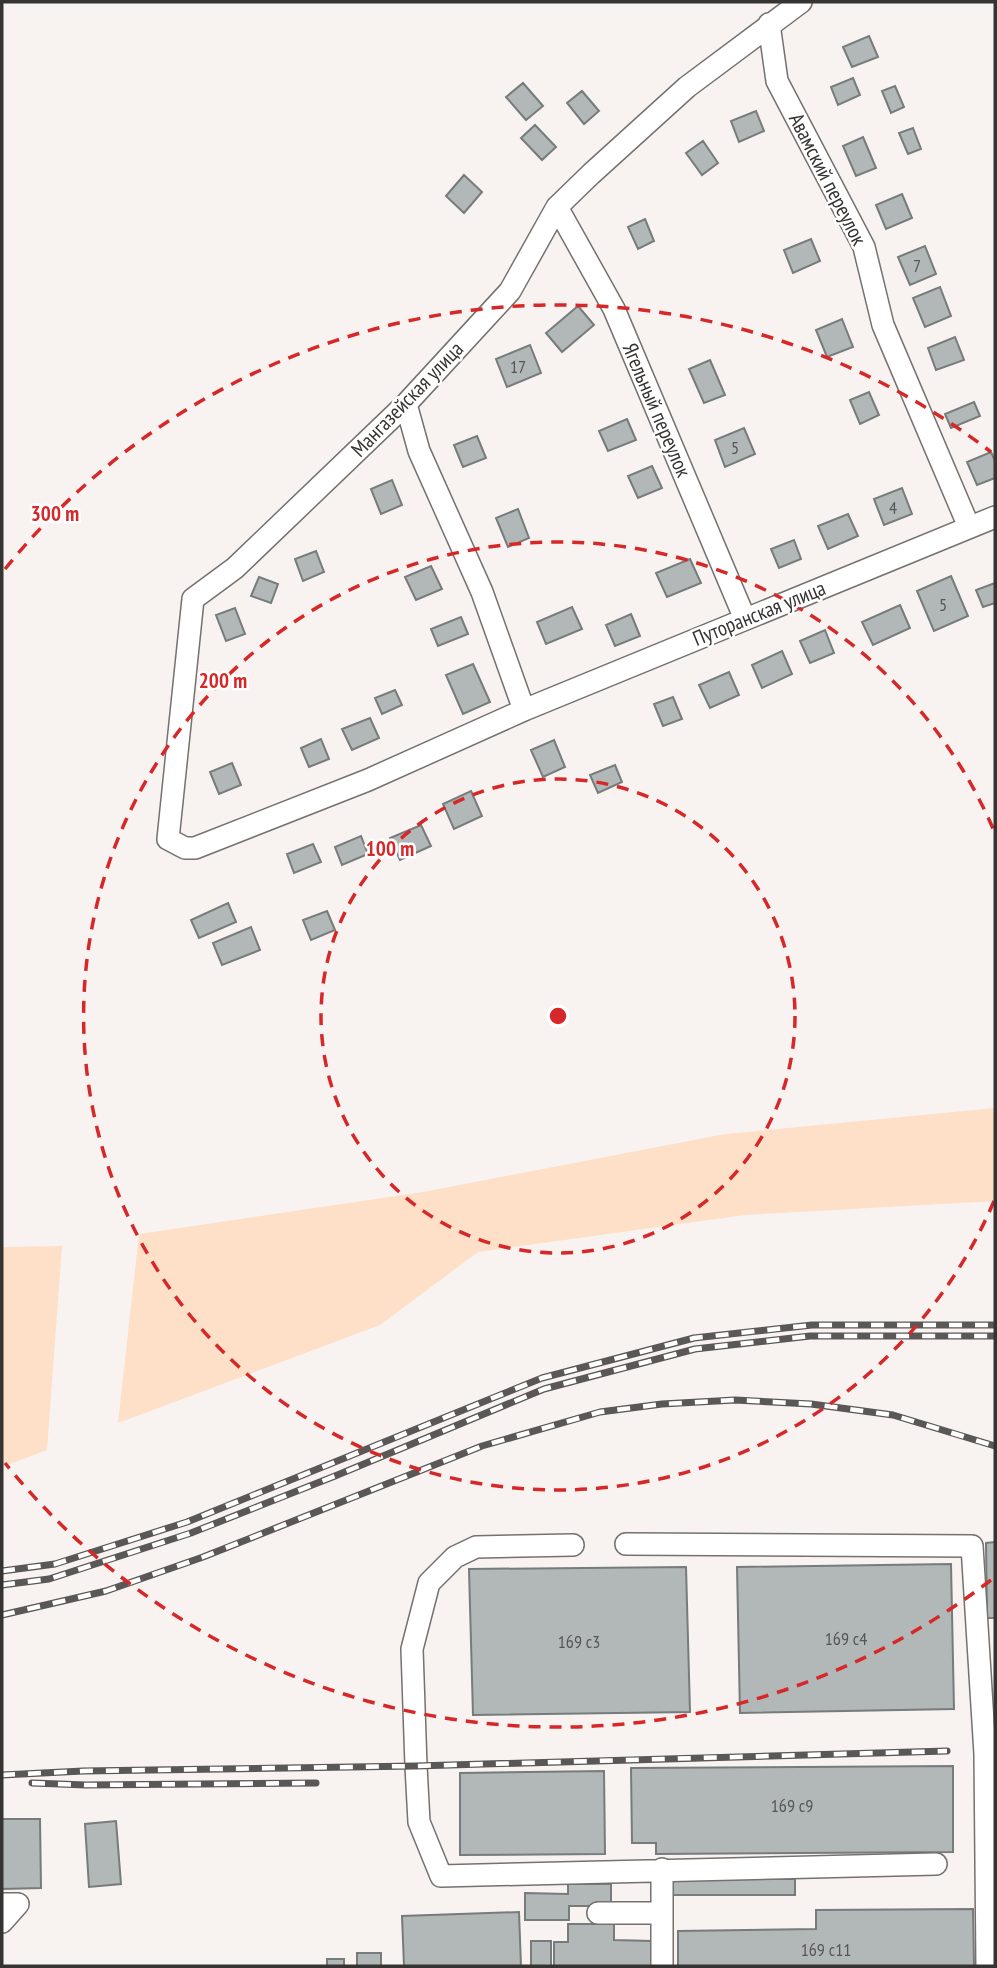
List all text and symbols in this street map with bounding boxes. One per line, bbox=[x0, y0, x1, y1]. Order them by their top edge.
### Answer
street label: Авамский переулок bbox=[783, 108, 873, 250]
house number: 7 bbox=[913, 254, 921, 277]
street label: Мангазейская улица bbox=[345, 336, 469, 462]
street label: Ягельный переулок bbox=[617, 339, 697, 481]
house number: 17 bbox=[510, 355, 526, 378]
house number: 5 bbox=[731, 436, 739, 459]
house number: 4 bbox=[889, 496, 897, 519]
text: 300 m bbox=[31, 500, 79, 527]
street label: Путоранская улица bbox=[689, 574, 829, 652]
house number: 5 bbox=[939, 593, 947, 616]
text: 200 m bbox=[199, 667, 247, 694]
text: 100 m bbox=[366, 835, 414, 862]
centre of rings bbox=[546, 1004, 570, 1028]
house number: 169 с4 bbox=[825, 1627, 867, 1650]
house number: 169 с3 bbox=[558, 1630, 600, 1653]
house number: 169 с9 bbox=[771, 1794, 813, 1817]
house number: 169 с11 bbox=[801, 1938, 851, 1961]

